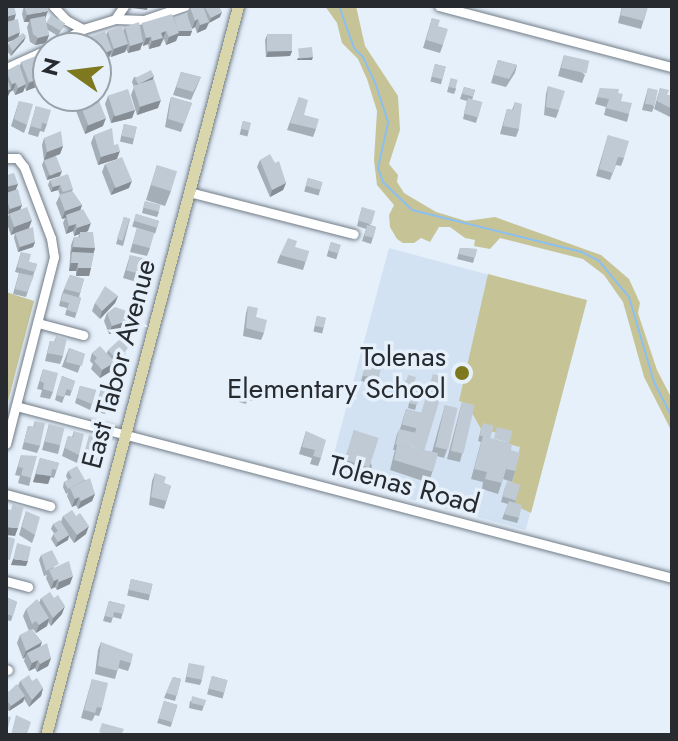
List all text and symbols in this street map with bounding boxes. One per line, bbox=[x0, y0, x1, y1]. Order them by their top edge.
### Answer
north arrow bbox=[32, 32, 112, 112]
text: N bbox=[33, 54, 68, 79]
street label: East Tabor Avenue bbox=[75, 256, 163, 472]
place label: Tolenas Elementary School bbox=[227, 340, 446, 406]
marker: Tolenas Elementary School bbox=[453, 364, 471, 382]
street label: Tolenas Road bbox=[325, 449, 483, 521]

